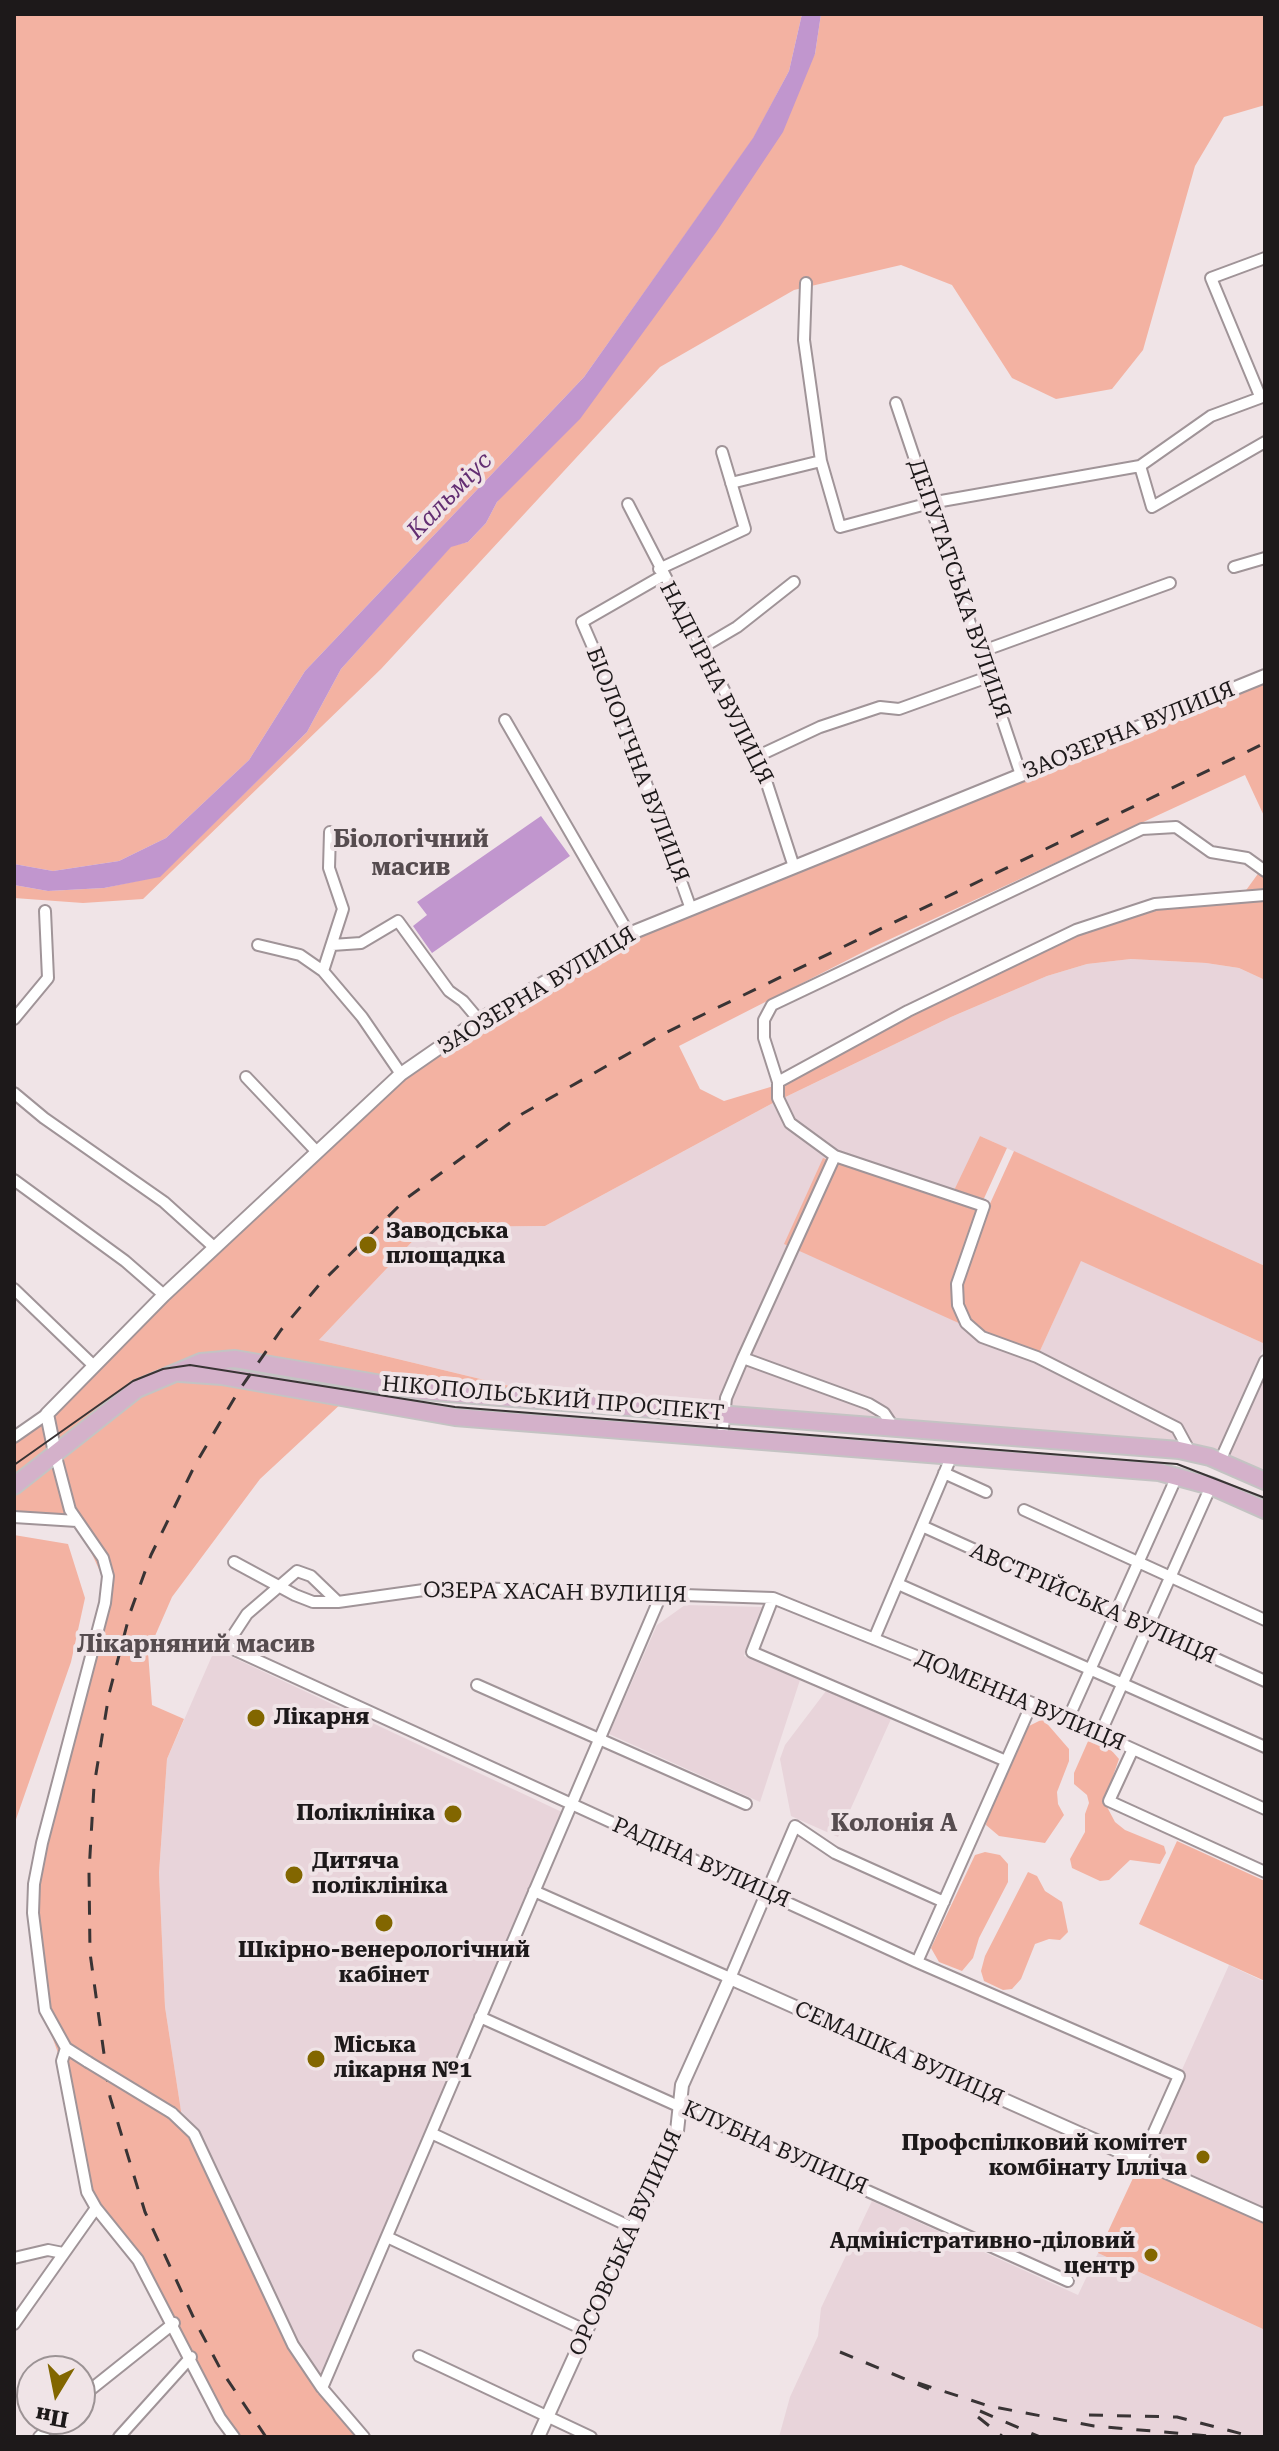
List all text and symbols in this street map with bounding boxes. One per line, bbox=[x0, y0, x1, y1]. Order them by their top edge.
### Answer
water label: Кальміус bbox=[402, 447, 498, 545]
street label: ДЕПУТАТСЬКА ВУЛИЦЯ bbox=[902, 456, 1016, 722]
street label: НАДГІРНА ВУЛИЦЯ bbox=[654, 578, 778, 788]
street label: БІОЛОГІЧНА ВУЛИЦЯ bbox=[580, 644, 694, 886]
street label: ЗАОЗЕРНА ВУЛИЦЯ bbox=[1019, 676, 1239, 786]
district label: Біологічний масив bbox=[333, 826, 489, 882]
street label: ЗАОЗЕРНА ВУЛИЦЯ bbox=[433, 921, 641, 1061]
place label: Заводська площадка bbox=[386, 1219, 508, 1270]
marker: Заводська площадка bbox=[357, 1234, 379, 1256]
street label: НІКОПОЛЬСЬКИЙ ПРОСПЕКТ bbox=[381, 1371, 725, 1427]
street label: АВСТРІЙСЬКА ВУЛИЦЯ bbox=[966, 1538, 1220, 1670]
street label: ОЗЕРА ХАСАН ВУЛИЦЯ bbox=[423, 1577, 687, 1609]
district label: Лікарняний масив bbox=[77, 1631, 315, 1659]
street label: ДОМЕННА ВУЛИЦЯ bbox=[911, 1645, 1129, 1757]
place label: Лікарня bbox=[274, 1705, 369, 1731]
marker: Лікарня bbox=[245, 1707, 267, 1729]
place label: Поліклініка bbox=[296, 1801, 435, 1827]
marker: Поліклініка bbox=[442, 1803, 464, 1825]
district label: Колонія А bbox=[831, 1810, 957, 1838]
street label: РАДІНА ВУЛИЦЯ bbox=[608, 1812, 794, 1914]
place label: Дитяча поліклініка bbox=[312, 1849, 448, 1900]
marker: Дитяча поліклініка bbox=[283, 1864, 305, 1886]
marker: Шкірно-венерологічний кабінет bbox=[373, 1912, 395, 1934]
place label: Шкірно-венерологічний кабінет bbox=[238, 1938, 530, 1990]
street label: СЕМАШКА ВУЛИЦЯ bbox=[790, 1996, 1008, 2112]
place label: Міська лікарня №1 bbox=[334, 2033, 472, 2084]
marker: Міська лікарня №1 bbox=[305, 2048, 327, 2070]
street label: КЛУБНА ВУЛИЦЯ bbox=[678, 2095, 872, 2201]
street label: ОРСОВСЬКА ВУЛИЦЯ bbox=[564, 2126, 688, 2360]
place label: Профспілковий комітет комбінату Ілліча bbox=[902, 2131, 1187, 2182]
marker: Профспілковий комітет комбінату Ілліча bbox=[1194, 2148, 1212, 2166]
place label: Адміністративно-діловий центр bbox=[830, 2229, 1135, 2280]
marker: Адміністративно-діловий центр bbox=[1142, 2246, 1160, 2264]
north arrow bbox=[16, 2355, 96, 2435]
text: Пн bbox=[34, 2402, 70, 2432]

